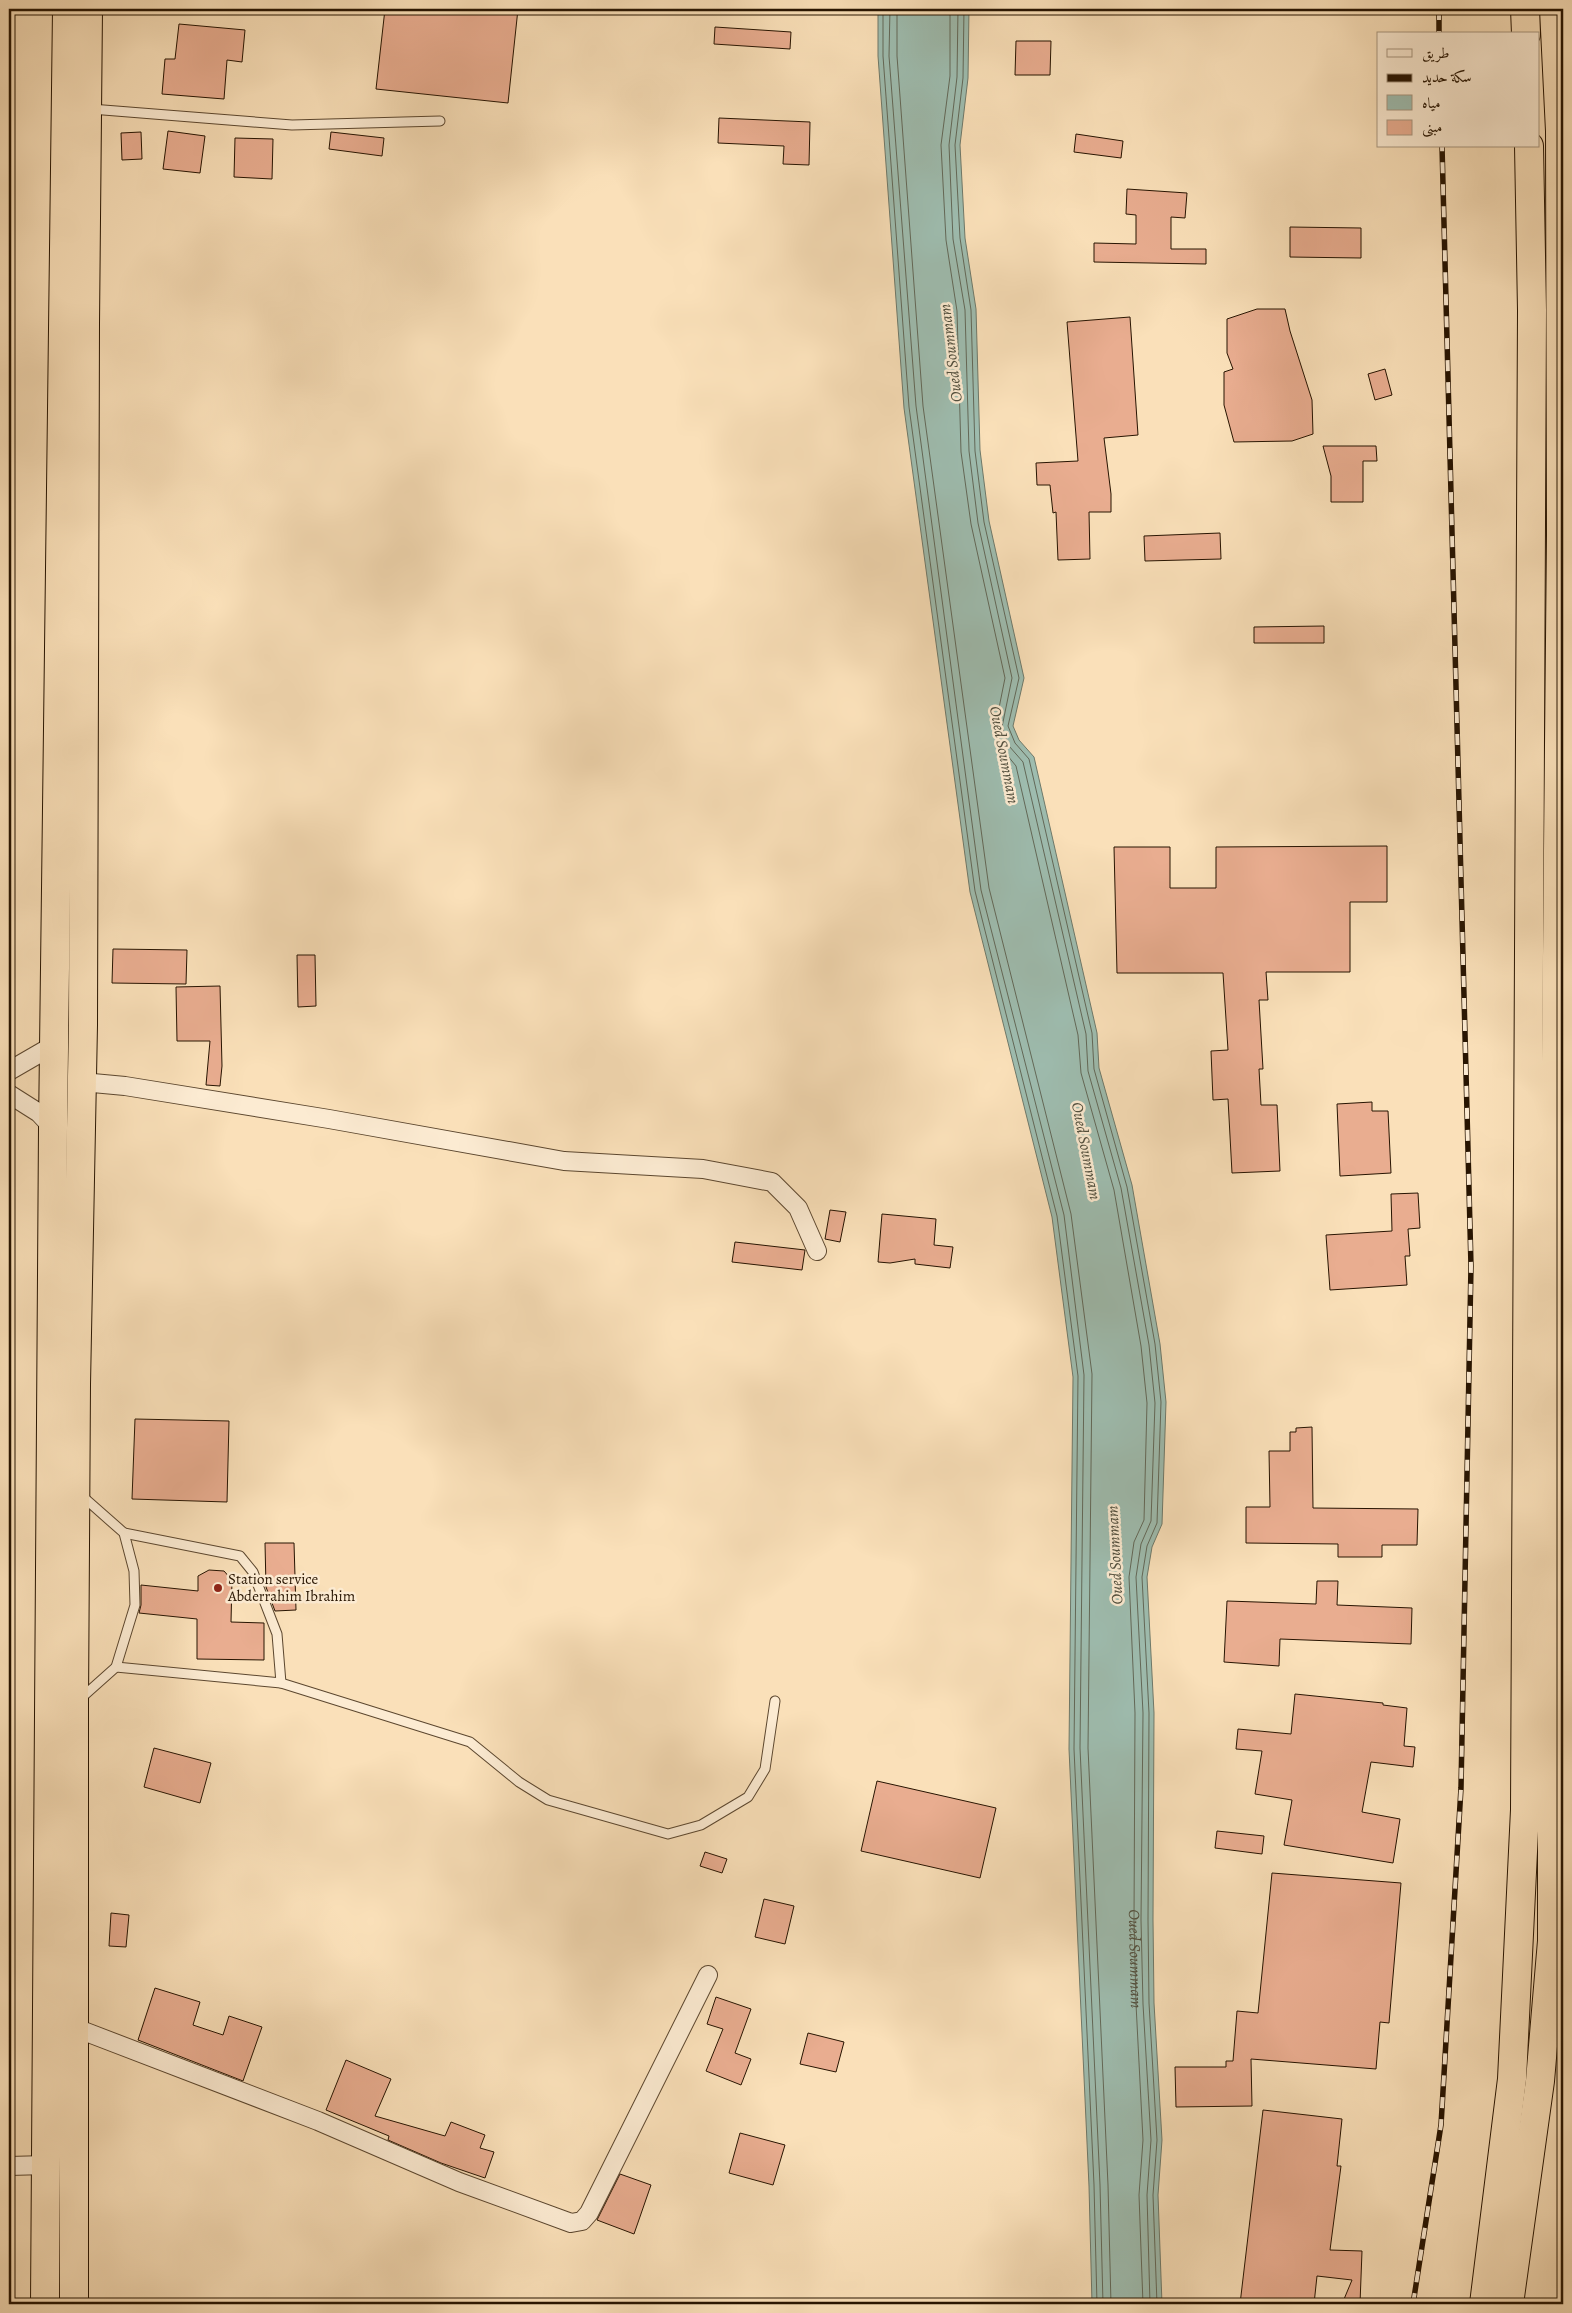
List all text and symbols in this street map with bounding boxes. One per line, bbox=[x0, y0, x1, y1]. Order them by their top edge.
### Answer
legend bbox=[1377, 32, 1540, 148]
text: طريق bbox=[1422, 43, 1449, 63]
text: سكة حديد bbox=[1422, 67, 1471, 87]
text: مياه bbox=[1422, 93, 1440, 113]
text: مبنى bbox=[1422, 117, 1442, 138]
water label: Oued Soummam bbox=[934, 302, 968, 404]
water label: Oued Soummam bbox=[984, 704, 1024, 806]
water label: Oued Soummam bbox=[1066, 1100, 1106, 1202]
water label: Oued Soummam bbox=[1101, 1505, 1129, 1605]
place label: Station service Abderrahim Ibrahim bbox=[227, 1569, 356, 1606]
marker: Station service Abderrahim Ibrahim bbox=[212, 1582, 224, 1594]
water label: Oued Soummam bbox=[1123, 1909, 1147, 2009]

